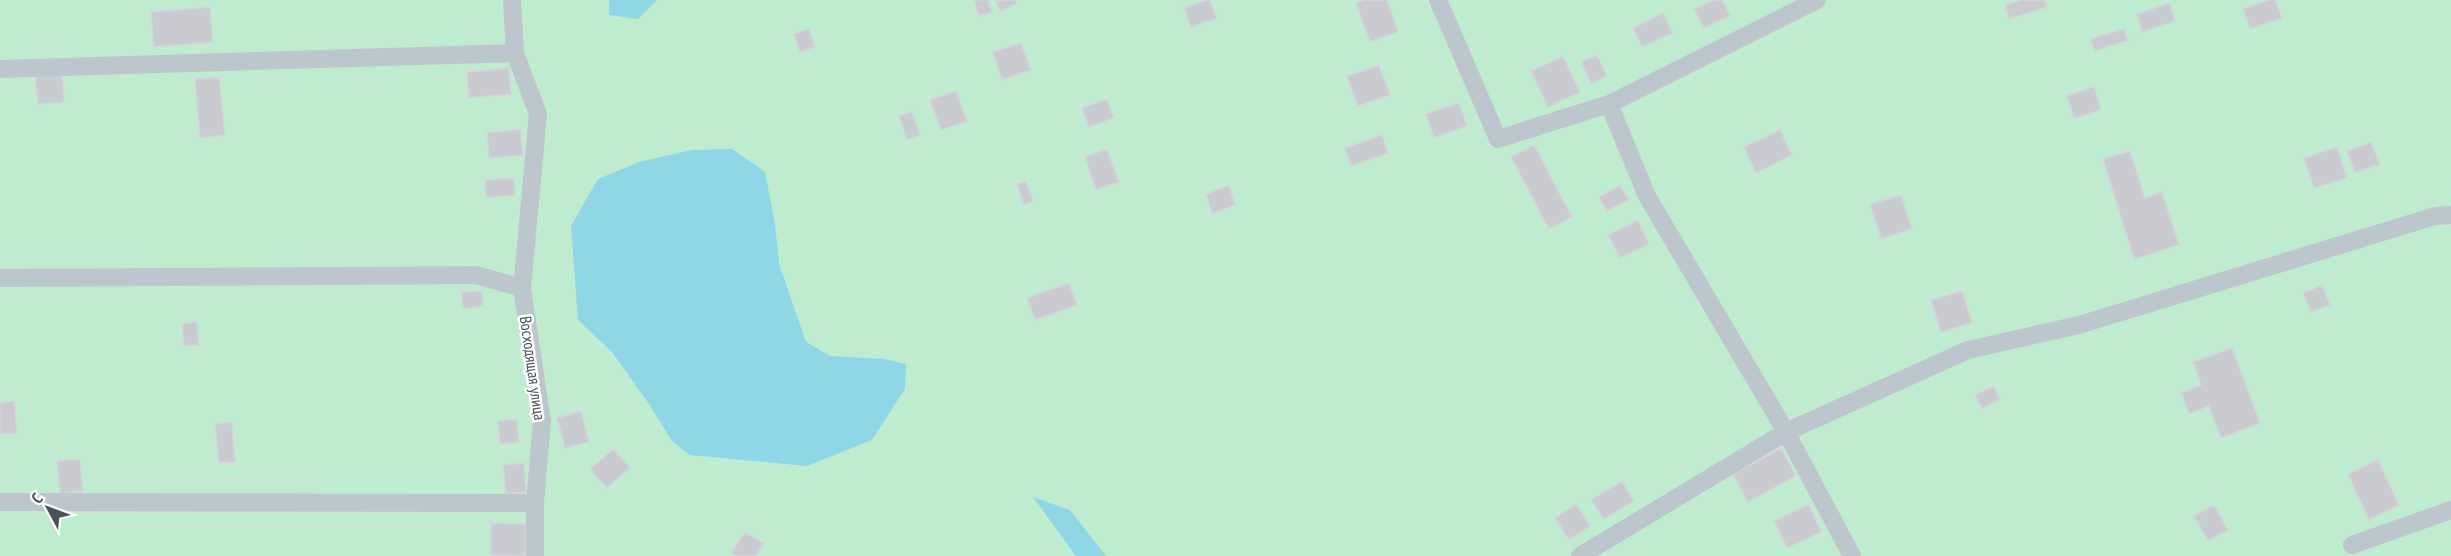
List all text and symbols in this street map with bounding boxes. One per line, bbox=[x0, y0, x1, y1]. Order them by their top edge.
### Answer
street label: Восходящая улица bbox=[516, 315, 550, 421]
north arrow bbox=[18, 478, 78, 538]
text: С bbox=[27, 488, 47, 507]

